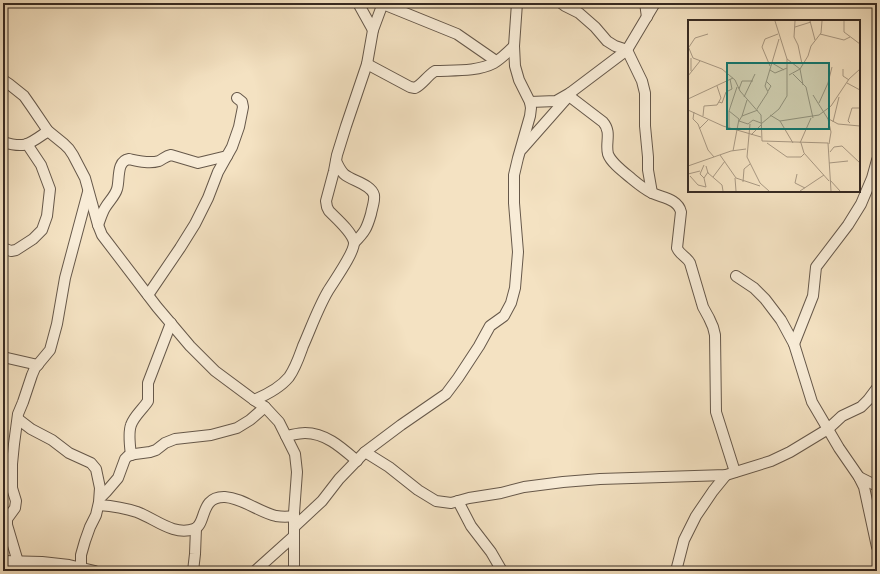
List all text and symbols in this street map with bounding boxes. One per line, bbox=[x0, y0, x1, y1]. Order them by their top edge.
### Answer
inset map bbox=[688, 20, 860, 192]

